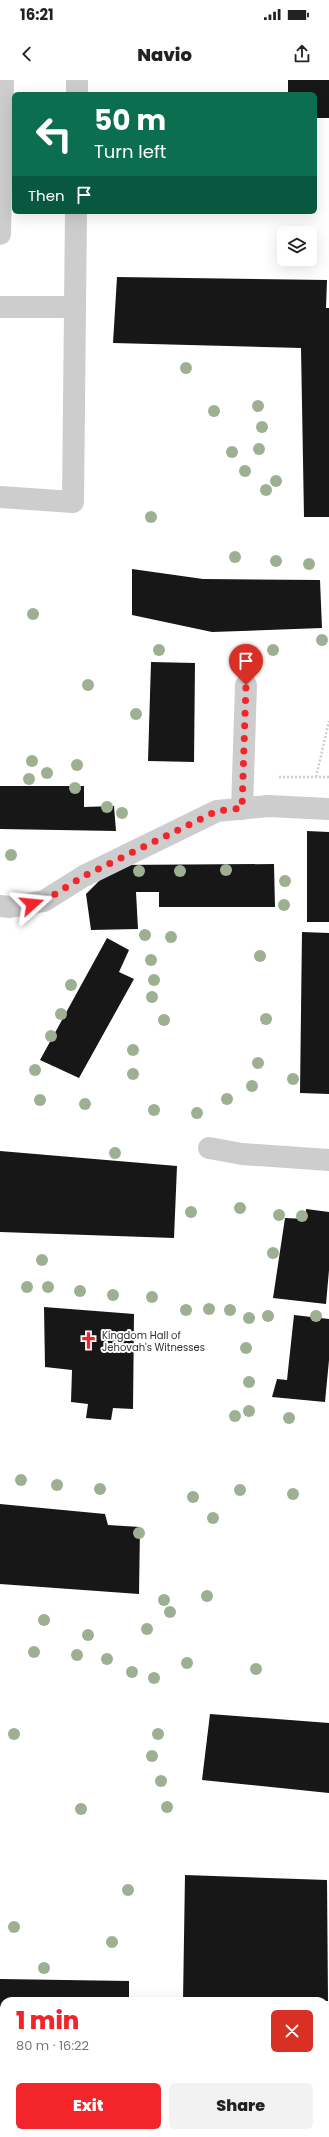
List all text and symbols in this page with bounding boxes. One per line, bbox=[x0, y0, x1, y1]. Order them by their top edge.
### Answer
text: 16:21 bbox=[20, 4, 54, 25]
text: Navio bbox=[137, 42, 192, 67]
icon: back bbox=[16, 43, 38, 65]
icon: share bbox=[291, 43, 313, 65]
text: 50 m bbox=[94, 101, 166, 140]
icon: left bbox=[28, 108, 80, 160]
text: Turn left bbox=[94, 139, 166, 164]
icon: arrive bbox=[73, 184, 95, 206]
text: Then bbox=[28, 185, 65, 206]
map controls bbox=[277, 226, 317, 266]
button: layers bbox=[277, 226, 317, 266]
pin bbox=[229, 644, 263, 685]
icon: arrive bbox=[235, 650, 257, 672]
position arrow bbox=[11, 883, 53, 925]
place label: Kingdom Hall of Jehovah's Witnesses bbox=[102, 1328, 205, 1355]
church icon: Kingdom Hall of Jehovah's Witnesses bbox=[79, 1331, 99, 1351]
text: 1 min bbox=[16, 2004, 79, 2037]
button: close bbox=[271, 2010, 313, 2052]
text: 80 m · 16:22 bbox=[16, 2036, 89, 2055]
button: Exit bbox=[16, 2083, 161, 2129]
button: Share bbox=[169, 2083, 313, 2129]

